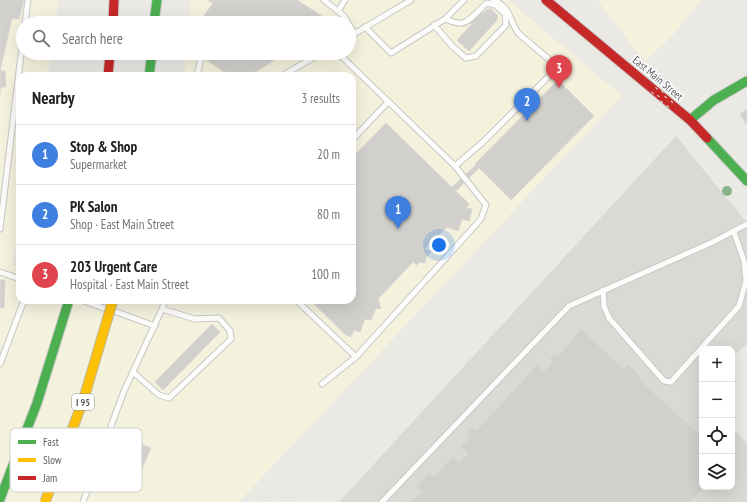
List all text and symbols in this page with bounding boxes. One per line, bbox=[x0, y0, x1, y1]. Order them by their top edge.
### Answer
search box bbox=[16, 16, 356, 60]
icon: search bbox=[30, 27, 52, 49]
text: Search here bbox=[62, 29, 123, 48]
street label: East Main Street bbox=[630, 53, 686, 103]
pin: 3 bbox=[546, 55, 572, 88]
text: Nearby bbox=[32, 87, 75, 109]
pin: 2 bbox=[514, 88, 540, 121]
text: 3 results bbox=[301, 90, 340, 107]
text: Stop & Shop bbox=[70, 137, 137, 156]
text: 1 bbox=[42, 146, 48, 163]
text: 20 m bbox=[317, 146, 340, 163]
text: Supermarket bbox=[70, 156, 127, 173]
pin: 1 bbox=[385, 196, 411, 229]
text: PK Salon bbox=[70, 197, 117, 216]
text: 2 bbox=[42, 206, 48, 223]
text: 80 m bbox=[317, 206, 340, 223]
text: Shop · East Main Street bbox=[70, 216, 174, 233]
your location bbox=[429, 235, 449, 255]
text: 203 Urgent Care bbox=[70, 257, 158, 276]
text: 3 bbox=[42, 266, 48, 283]
text: 100 m bbox=[311, 266, 340, 283]
text: Hospital · East Main Street bbox=[70, 276, 189, 293]
map controls bbox=[699, 346, 735, 490]
button: + bbox=[699, 346, 735, 382]
button: − bbox=[699, 382, 735, 418]
road number: I 95 bbox=[72, 394, 94, 410]
button: locate bbox=[699, 418, 735, 454]
legend bbox=[10, 428, 142, 492]
text: Fast bbox=[43, 435, 59, 449]
text: Slow bbox=[43, 453, 62, 467]
button: layers bbox=[699, 454, 735, 490]
text: Jam bbox=[42, 471, 57, 485]

